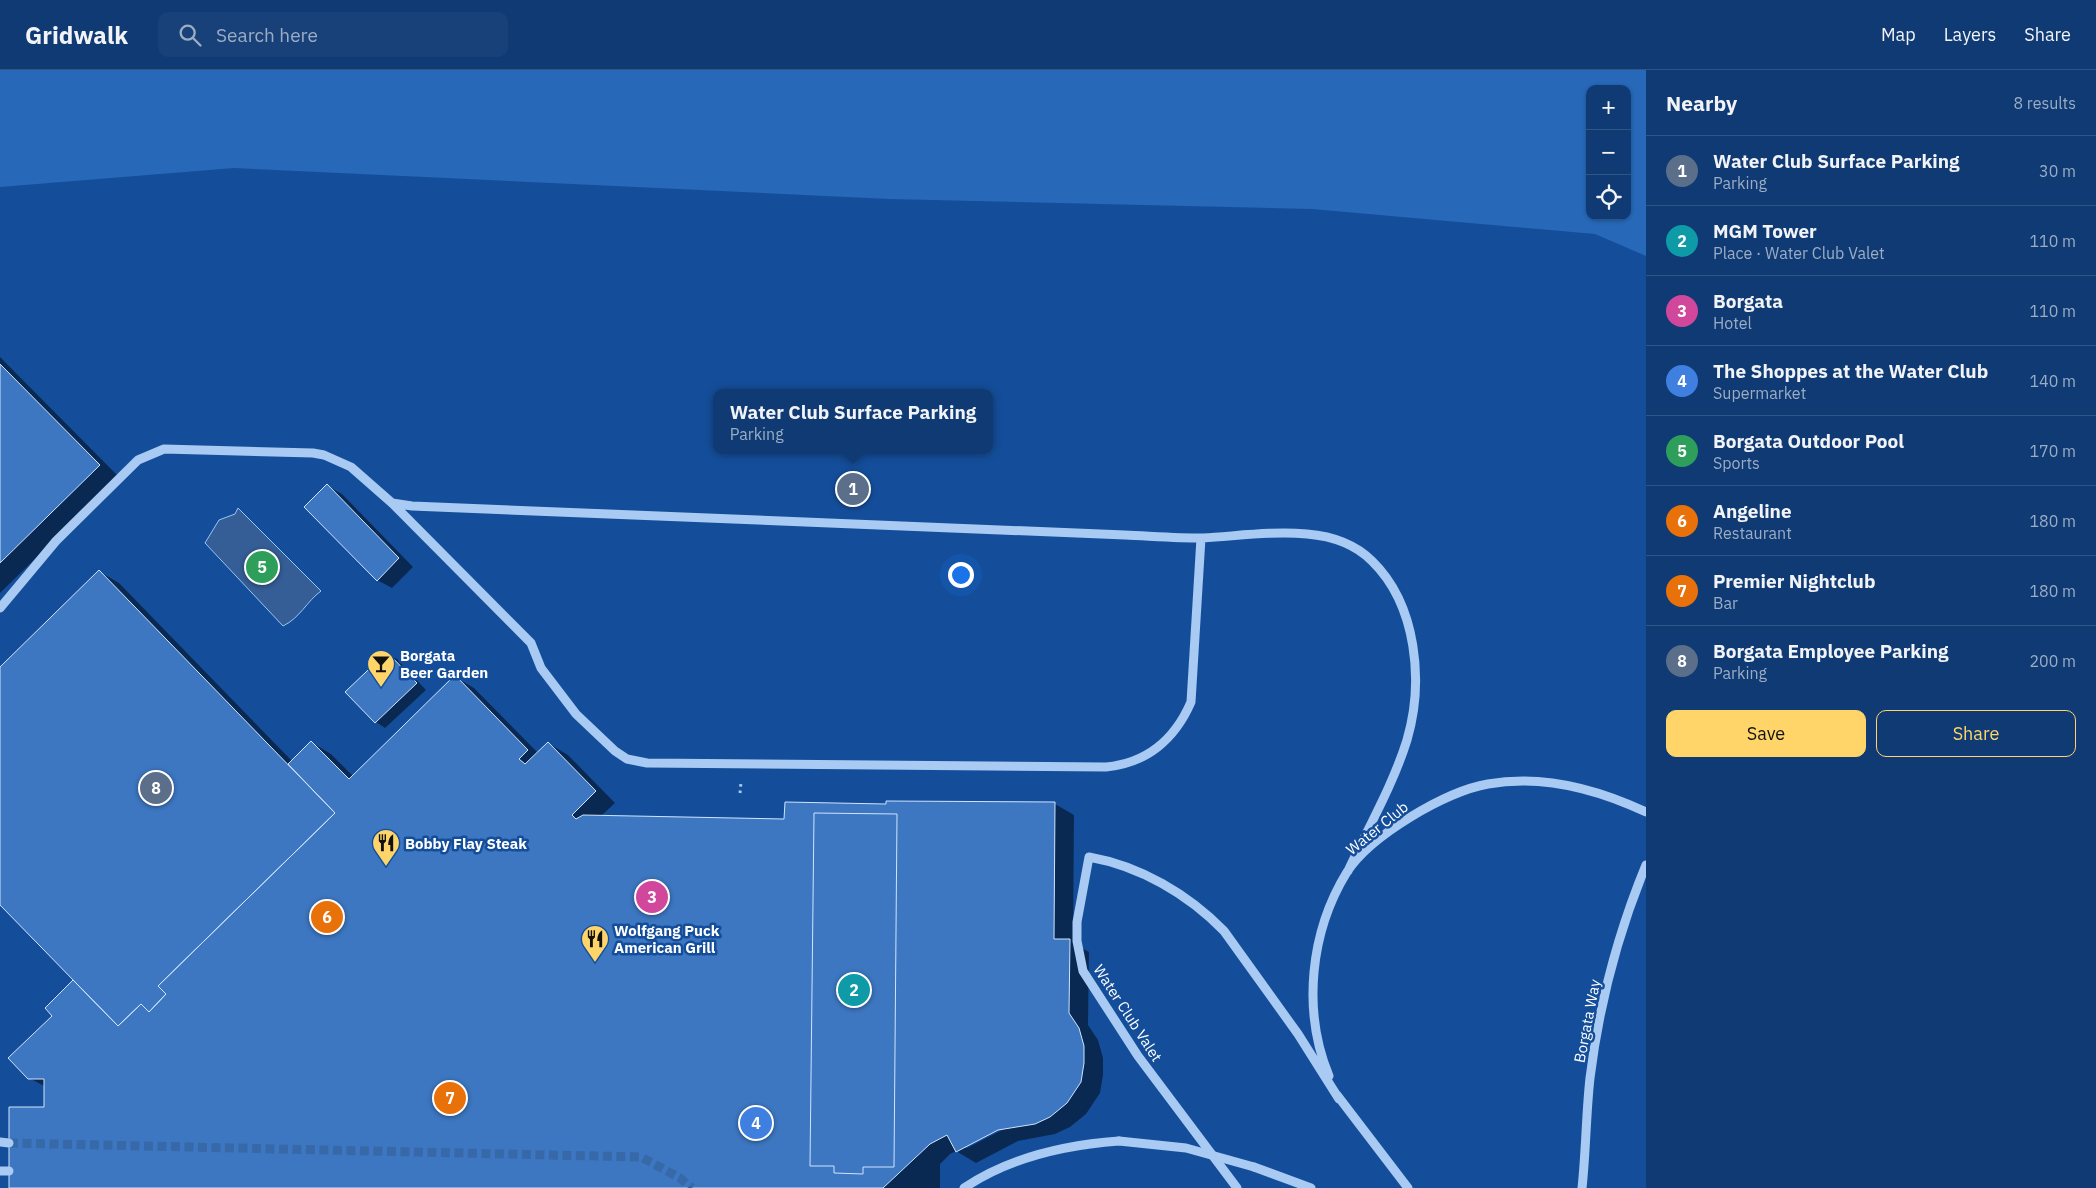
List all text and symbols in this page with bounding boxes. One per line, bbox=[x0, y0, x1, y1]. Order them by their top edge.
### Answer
search box bbox=[158, 12, 508, 57]
text: Gridwalk bbox=[25, 19, 128, 51]
icon: search bbox=[176, 21, 204, 49]
text: Search here bbox=[216, 23, 318, 47]
text: Map bbox=[1881, 23, 1916, 46]
text: Layers bbox=[1944, 23, 1996, 46]
text: Share bbox=[2024, 23, 2071, 46]
map controls bbox=[1586, 85, 1631, 220]
button: + bbox=[1586, 85, 1631, 130]
text: Nearby bbox=[1666, 89, 1737, 117]
text: 8 results bbox=[2013, 93, 2076, 113]
button: − bbox=[1586, 130, 1631, 175]
text: Water Club Surface Parking bbox=[1713, 149, 1960, 173]
text: 1 bbox=[1677, 161, 1687, 181]
text: 30 m bbox=[2039, 161, 2076, 181]
text: Parking bbox=[1713, 173, 1767, 193]
button: locate bbox=[1586, 175, 1631, 220]
text: MGM Tower bbox=[1713, 219, 1817, 243]
text: 2 bbox=[1677, 231, 1687, 251]
text: 110 m bbox=[2029, 231, 2076, 251]
text: Place · Water Club Valet bbox=[1713, 243, 1885, 263]
text: Borgata bbox=[1713, 289, 1783, 313]
text: 3 bbox=[1677, 301, 1687, 321]
text: 110 m bbox=[2029, 301, 2076, 321]
text: Hotel bbox=[1713, 313, 1752, 333]
text: The Shoppes at the Water Club bbox=[1713, 359, 1988, 383]
text: 4 bbox=[1677, 371, 1687, 391]
text: 140 m bbox=[2029, 371, 2076, 391]
text: Supermarket bbox=[1713, 383, 1806, 403]
popup bbox=[713, 389, 993, 454]
text: Water Club Surface Parking bbox=[730, 400, 976, 424]
text: Parking bbox=[730, 424, 784, 444]
text: Borgata Outdoor Pool bbox=[1713, 429, 1904, 453]
text: 5 bbox=[1677, 441, 1687, 461]
text: 170 m bbox=[2029, 441, 2076, 461]
text: Sports bbox=[1713, 453, 1760, 473]
pin: 1 bbox=[837, 470, 869, 508]
text: Angeline bbox=[1713, 499, 1792, 523]
text: 6 bbox=[1677, 511, 1687, 531]
text: 180 m bbox=[2029, 511, 2076, 531]
text: Restaurant bbox=[1713, 523, 1792, 543]
pin: 5 bbox=[246, 548, 278, 586]
your location bbox=[948, 562, 974, 588]
text: Premier Nightclub bbox=[1713, 569, 1875, 593]
text: 7 bbox=[1677, 581, 1687, 601]
text: 180 m bbox=[2029, 581, 2076, 601]
text: Bar bbox=[1713, 593, 1738, 613]
text: Borgata Employee Parking bbox=[1713, 639, 1949, 663]
place label: Borgata Beer Garden bbox=[400, 646, 488, 682]
bar icon: Borgata Beer Garden bbox=[366, 649, 396, 688]
text: 8 bbox=[1677, 651, 1687, 671]
text: 200 m bbox=[2029, 651, 2076, 671]
text: Parking bbox=[1713, 663, 1767, 683]
button: Save bbox=[1666, 710, 1866, 757]
button: Share bbox=[1876, 710, 2076, 757]
pin: 8 bbox=[140, 769, 172, 807]
street label: Water Club bbox=[1342, 797, 1412, 859]
restaurant icon: Bobby Flay Steak bbox=[371, 828, 401, 867]
place label: Bobby Flay Steak bbox=[405, 834, 527, 853]
pin: 3 bbox=[636, 878, 668, 916]
pin: 6 bbox=[311, 898, 343, 936]
place label: Wolfgang Puck American Grill bbox=[614, 921, 720, 957]
restaurant icon: Wolfgang Puck American Grill bbox=[580, 924, 610, 963]
street label: Water Club Valet bbox=[1089, 961, 1167, 1065]
pin: 2 bbox=[838, 971, 870, 1009]
street label: Borgata Way bbox=[1570, 977, 1605, 1064]
pin: 7 bbox=[434, 1079, 466, 1117]
pin: 4 bbox=[740, 1104, 772, 1142]

